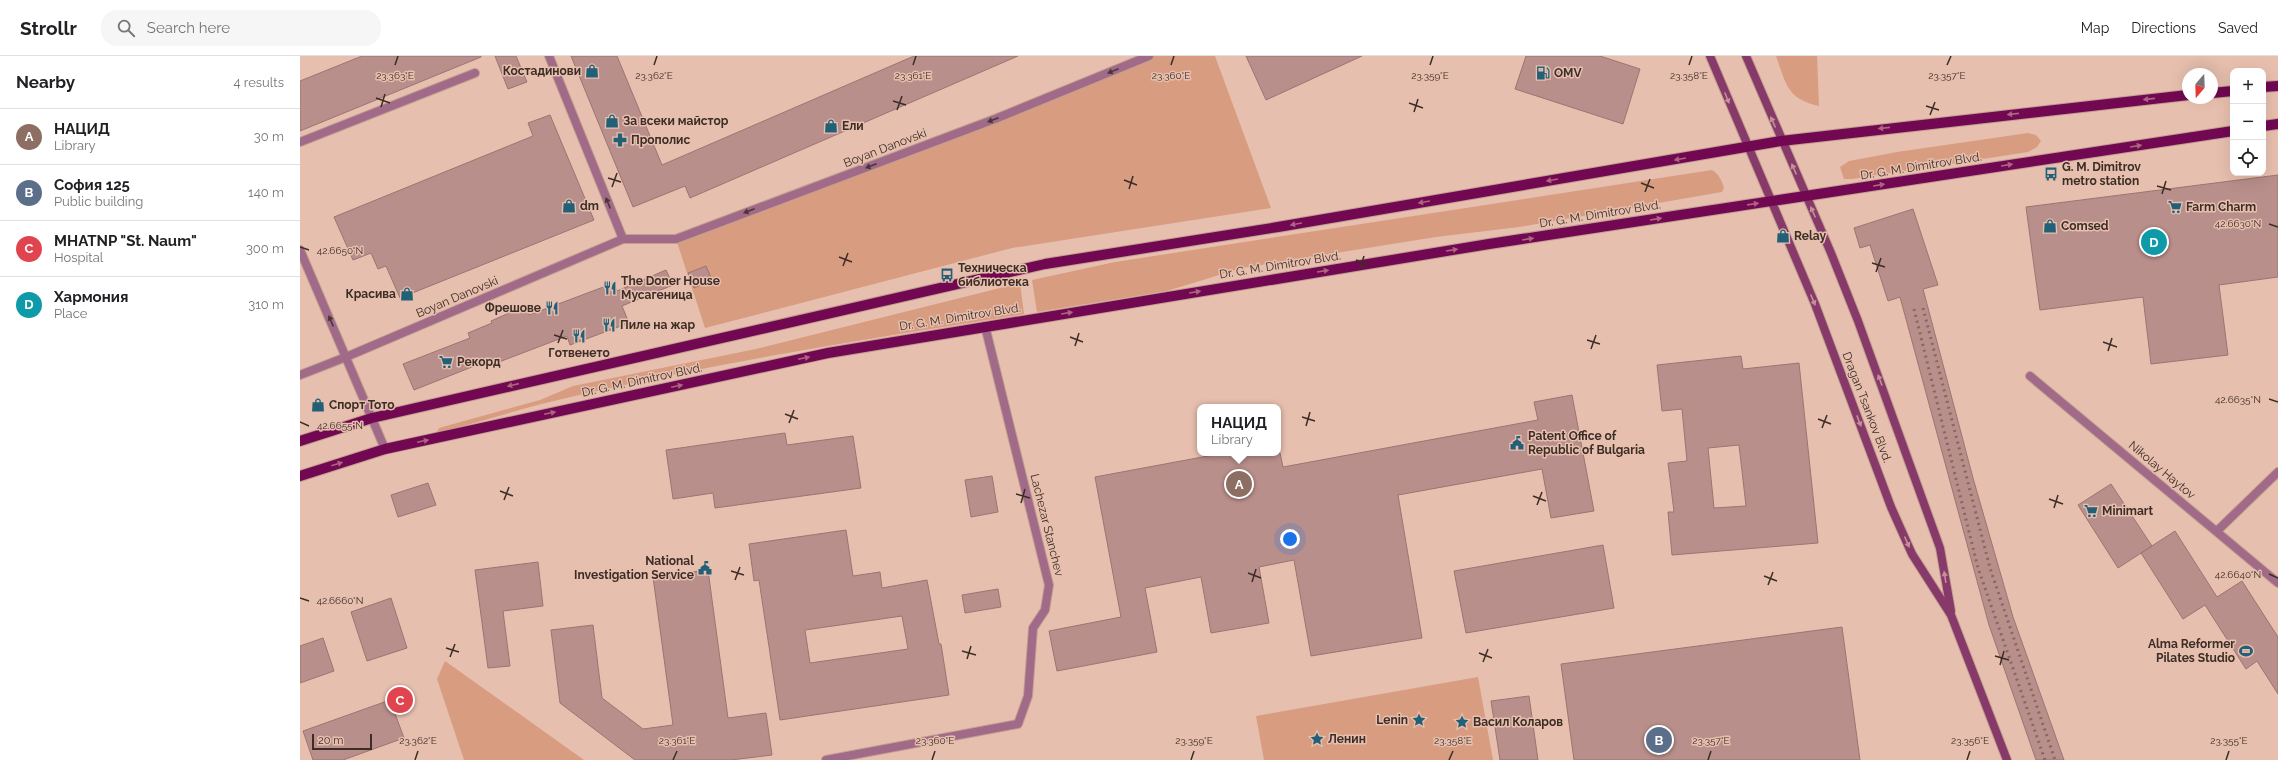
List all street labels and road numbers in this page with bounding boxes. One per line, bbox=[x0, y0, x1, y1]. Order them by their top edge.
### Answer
street label: Boyan Danovski bbox=[841, 126, 929, 170]
street label: Dr. G. M. Dimitrov Blvd. bbox=[1859, 149, 1983, 183]
street label: Dr. G. M. Dimitrov Blvd. bbox=[1538, 197, 1662, 231]
street label: Dr. G. M. Dimitrov Blvd. bbox=[1218, 248, 1342, 282]
street label: Boyan Danovski bbox=[414, 273, 500, 321]
street label: Dr. G. M. Dimitrov Blvd. bbox=[898, 300, 1022, 334]
street label: Dragan Tsankov Blvd. bbox=[1839, 350, 1895, 464]
street label: Dr. G. M. Dimitrov Blvd. bbox=[581, 360, 703, 400]
street label: Nikolay Haytov bbox=[2126, 438, 2199, 502]
street label: Lachezar Stanchev bbox=[1027, 472, 1067, 578]

